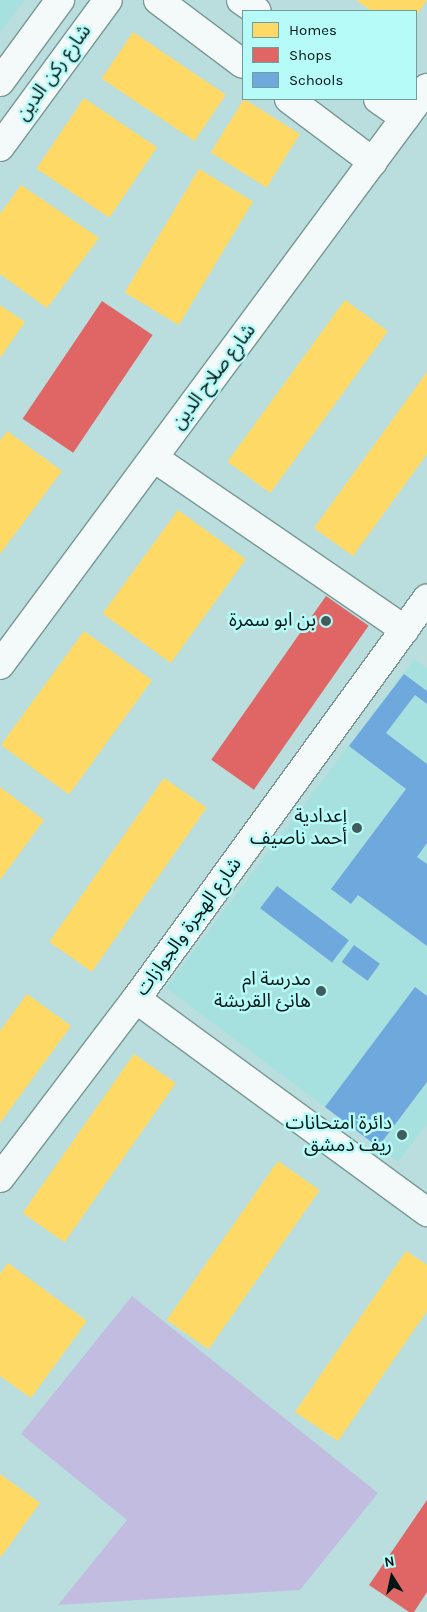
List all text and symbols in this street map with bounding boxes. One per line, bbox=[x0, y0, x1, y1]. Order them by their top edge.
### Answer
legend bbox=[242, 10, 417, 100]
street label: شارع ركن الدين bbox=[12, 21, 96, 125]
text: Homes bbox=[289, 21, 337, 39]
text: Shops bbox=[289, 46, 332, 64]
text: Schools bbox=[289, 71, 343, 89]
street label: شارع صلاح الدين bbox=[167, 320, 261, 434]
place label: بن ابو سمرة bbox=[229, 610, 316, 632]
marker: بن ابو سمرة bbox=[320, 615, 332, 627]
place label: إعدادية أحمد ناصيف bbox=[250, 806, 347, 850]
marker: إعدادية أحمد ناصيف bbox=[351, 822, 363, 834]
street label: شارع الهجرة والجوازات bbox=[131, 853, 247, 1001]
place label: مدرسة ام هانئ القريشة bbox=[214, 969, 311, 1013]
marker: مدرسة ام هانئ القريشة bbox=[315, 985, 327, 997]
place label: دائرة امتحانات ريف دمشق bbox=[286, 1113, 392, 1157]
marker: دائرة امتحانات ريف دمشق bbox=[396, 1129, 408, 1141]
north arrow bbox=[367, 1552, 417, 1602]
text: N bbox=[383, 1552, 396, 1571]

